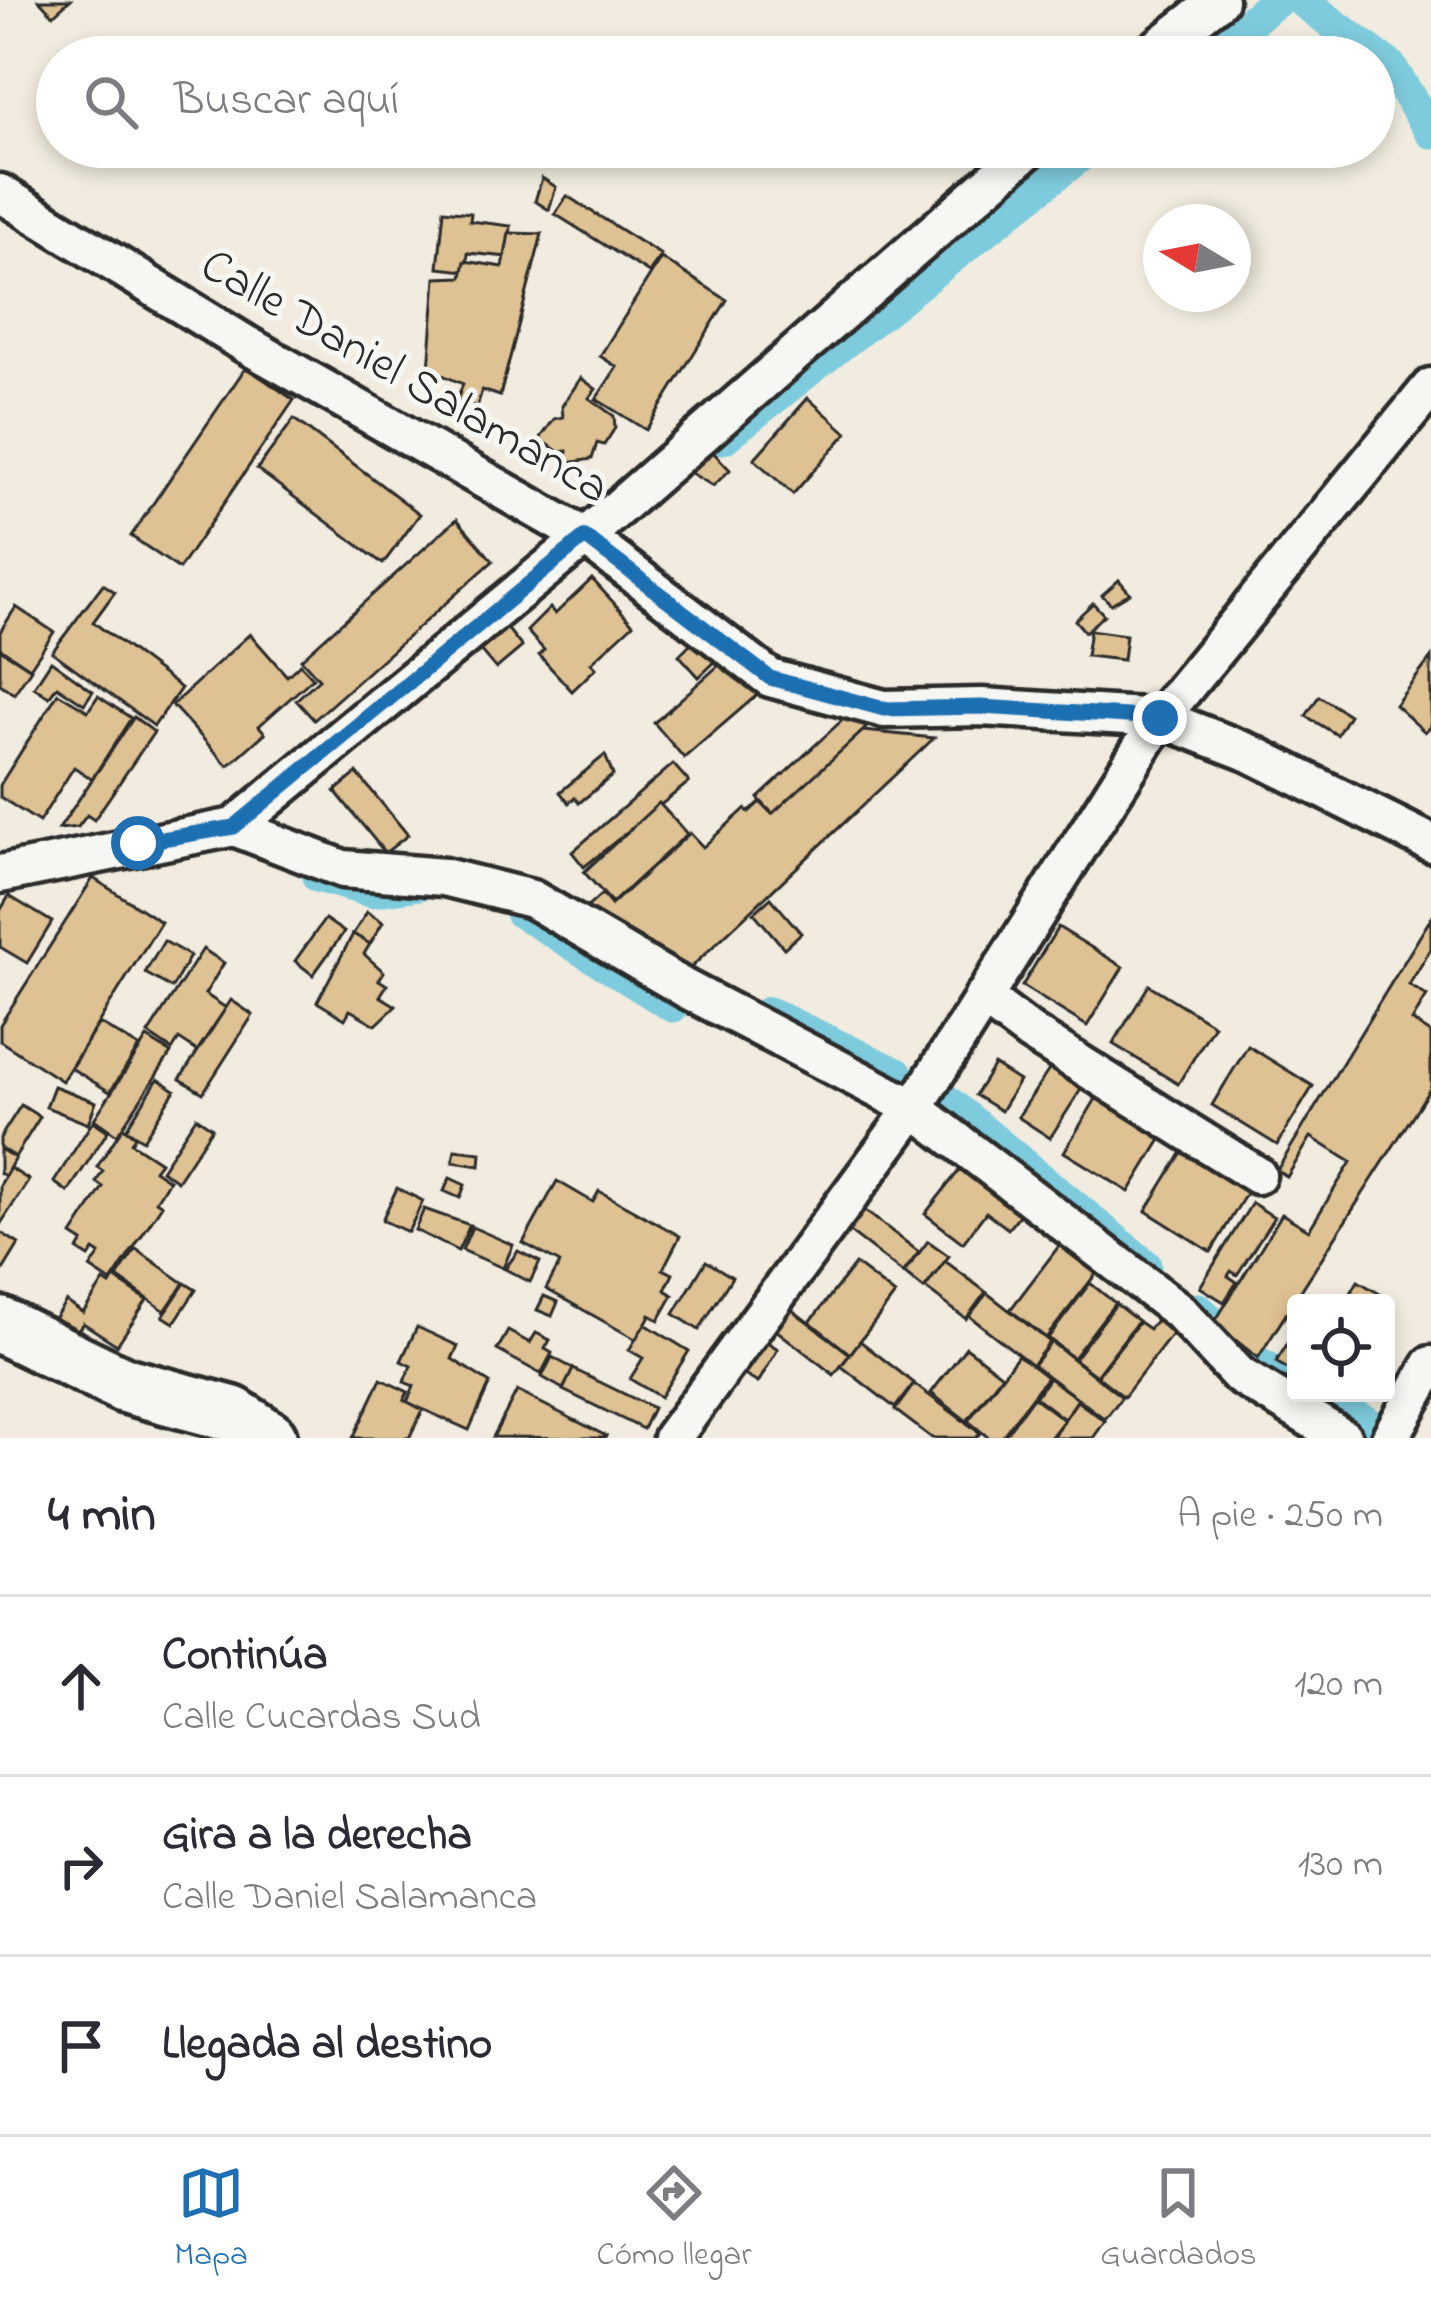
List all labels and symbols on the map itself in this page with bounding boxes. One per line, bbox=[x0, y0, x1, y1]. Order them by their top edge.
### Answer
north arrow bbox=[1143, 204, 1251, 312]
street label: Calle Daniel Salamanca bbox=[187, 232, 621, 524]
route end bbox=[1133, 691, 1187, 745]
route start bbox=[111, 816, 165, 870]

